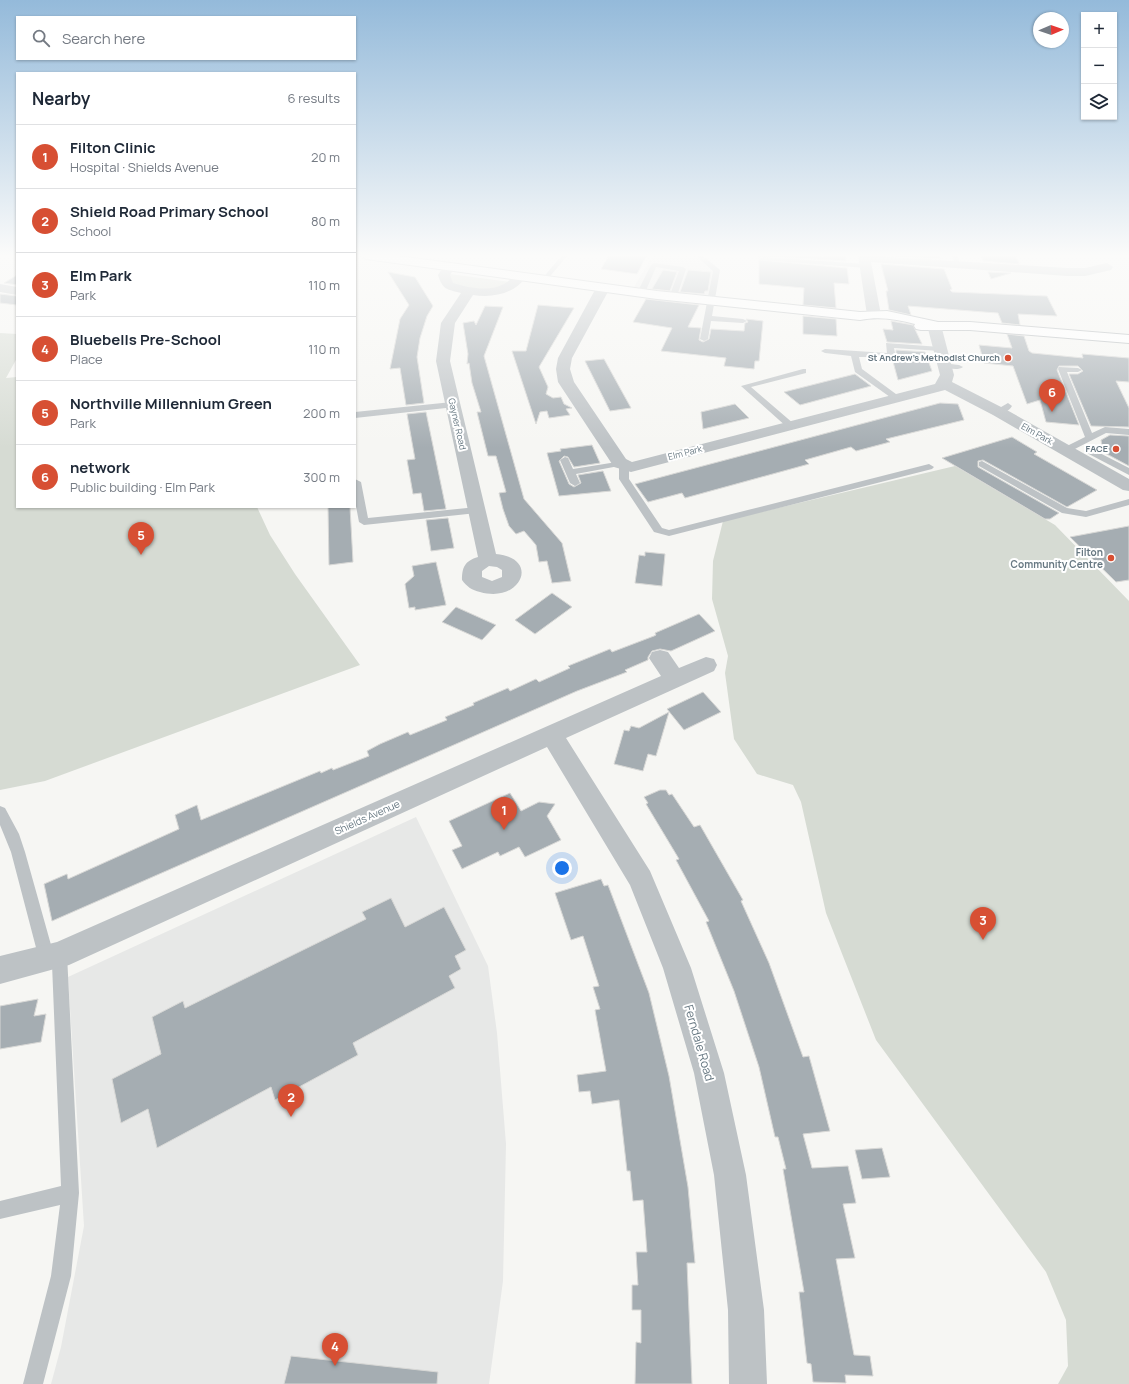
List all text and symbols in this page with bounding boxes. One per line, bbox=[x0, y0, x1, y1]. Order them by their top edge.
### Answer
north arrow bbox=[1033, 12, 1069, 48]
map controls bbox=[1081, 12, 1117, 120]
button: + bbox=[1081, 12, 1117, 48]
search box bbox=[16, 16, 356, 60]
icon: search bbox=[30, 27, 52, 49]
text: Search here bbox=[62, 28, 145, 49]
button: − bbox=[1081, 48, 1117, 84]
button: layers bbox=[1081, 84, 1117, 120]
text: Nearby bbox=[32, 87, 90, 110]
text: 6 results bbox=[288, 89, 340, 107]
text: Filton Clinic bbox=[70, 137, 156, 158]
text: 1 bbox=[42, 148, 48, 166]
text: 20 m bbox=[311, 148, 340, 166]
text: Hospital · Shields Avenue bbox=[70, 158, 219, 176]
text: Shield Road Primary School bbox=[70, 201, 269, 222]
text: 2 bbox=[41, 212, 49, 230]
text: 80 m bbox=[311, 212, 340, 230]
text: School bbox=[70, 222, 111, 240]
text: Elm Park bbox=[70, 265, 132, 286]
text: 3 bbox=[41, 276, 49, 294]
text: 110 m bbox=[308, 276, 340, 294]
text: Park bbox=[70, 286, 96, 304]
text: Bluebells Pre-School bbox=[70, 329, 221, 350]
text: 4 bbox=[41, 340, 49, 358]
text: 110 m bbox=[308, 340, 340, 358]
text: Place bbox=[70, 350, 103, 368]
place label: St Andrew's Methodist Church bbox=[868, 351, 1000, 364]
marker: St Andrew's Methodist Church bbox=[1003, 353, 1013, 363]
pin: 6 bbox=[1039, 379, 1065, 412]
text: Northville Millennium Green bbox=[70, 393, 272, 414]
street label: Gayner Road bbox=[445, 397, 470, 451]
text: 5 bbox=[41, 404, 49, 422]
text: 200 m bbox=[303, 404, 340, 422]
text: Park bbox=[70, 414, 96, 432]
street label: Elm Park bbox=[1019, 419, 1056, 448]
street label: Elm Park bbox=[666, 442, 704, 463]
place label: FACE bbox=[1086, 442, 1108, 455]
marker: FACE bbox=[1111, 444, 1121, 454]
text: network bbox=[70, 457, 130, 478]
text: 6 bbox=[41, 468, 49, 486]
text: 300 m bbox=[303, 468, 340, 486]
text: Public building · Elm Park bbox=[70, 478, 215, 496]
pin: 5 bbox=[128, 522, 154, 555]
place label: Filton Community Centre bbox=[1011, 545, 1103, 571]
marker: Filton Community Centre bbox=[1106, 553, 1116, 563]
street label: Shields Avenue bbox=[332, 796, 402, 838]
pin: 1 bbox=[491, 797, 517, 830]
your location bbox=[552, 858, 572, 878]
pin: 3 bbox=[970, 907, 996, 940]
street label: Ferndale Road bbox=[680, 1003, 719, 1083]
pin: 2 bbox=[278, 1084, 304, 1117]
pin: 4 bbox=[322, 1333, 348, 1366]

